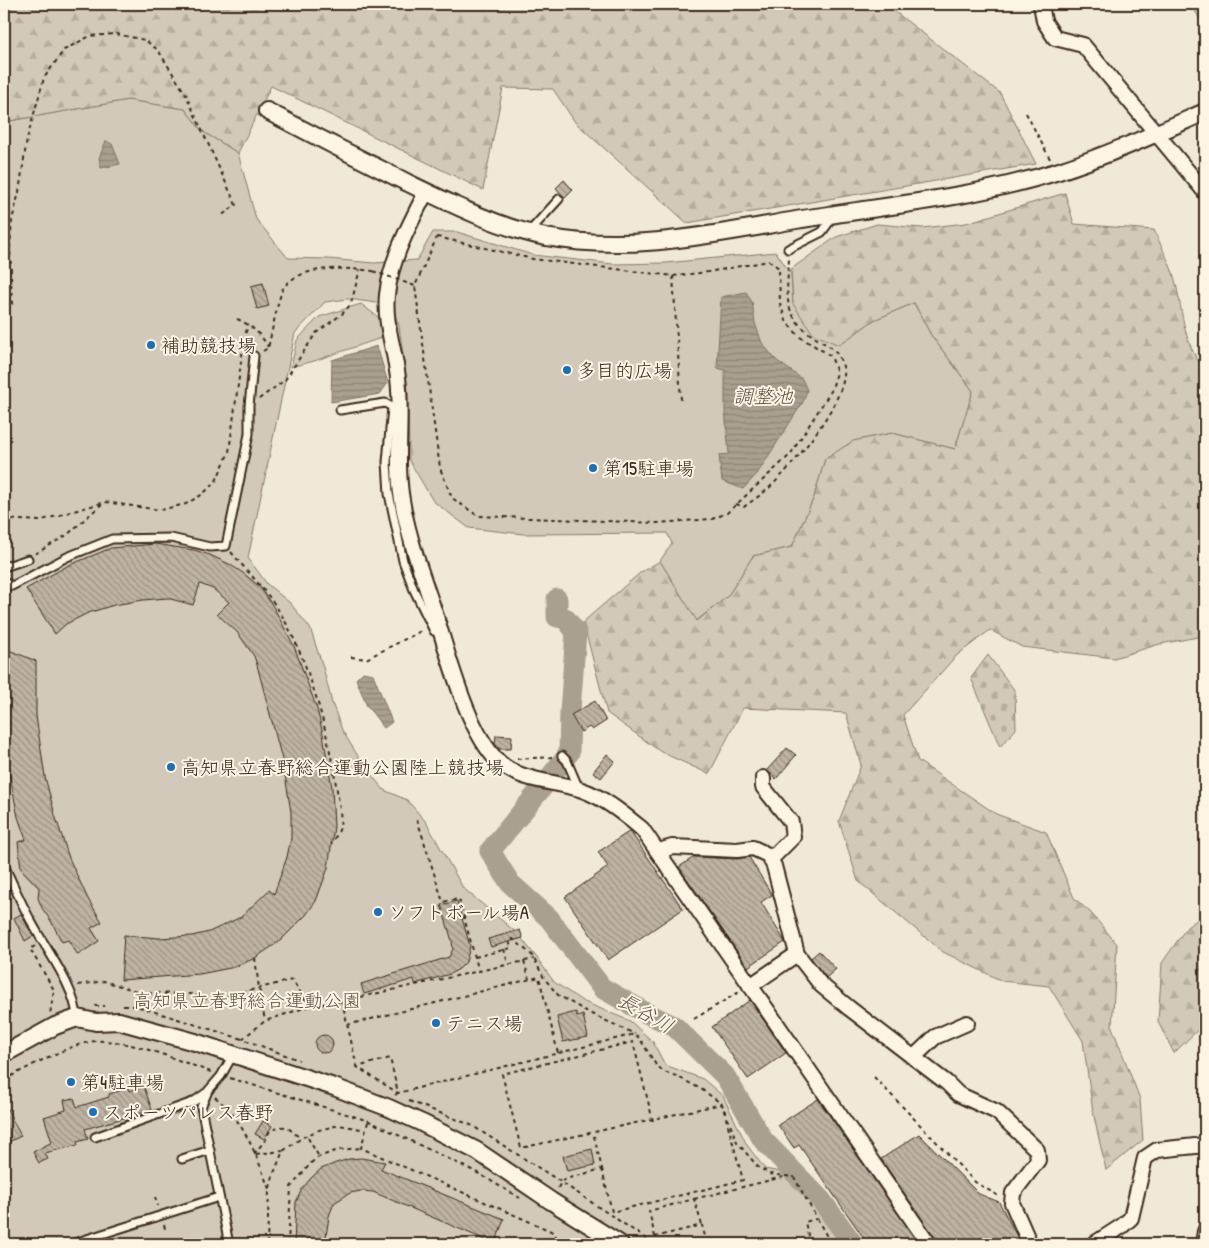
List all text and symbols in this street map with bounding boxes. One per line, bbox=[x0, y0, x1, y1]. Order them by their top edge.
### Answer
place label: 補助競技場 bbox=[161, 332, 256, 358]
marker: 補助競技場 bbox=[145, 339, 157, 351]
place label: 多目的広場 bbox=[577, 357, 672, 383]
marker: 多目的広場 bbox=[561, 364, 573, 376]
water label: 調整池 bbox=[733, 382, 794, 409]
place label: 第15駐車場 bbox=[603, 455, 694, 481]
marker: 第15駐車場 bbox=[587, 462, 599, 474]
place label: 高知県立春野総合運動公園陸上競技場 bbox=[181, 754, 504, 780]
marker: 高知県立春野総合運動公園陸上競技場 bbox=[165, 761, 177, 773]
place label: ソフトボール場A bbox=[388, 899, 529, 925]
marker: ソフトボール場A bbox=[372, 906, 384, 918]
water label: 長谷川 bbox=[614, 986, 679, 1039]
park label: 高知県立春野総合運動公園 bbox=[133, 987, 361, 1013]
place label: テニス場 bbox=[446, 1010, 522, 1036]
marker: テニス場 bbox=[430, 1017, 442, 1029]
place label: 第4駐車場 bbox=[81, 1069, 164, 1095]
marker: 第4駐車場 bbox=[65, 1076, 77, 1088]
place label: スポーツパレス春野 bbox=[103, 1099, 273, 1125]
marker: スポーツパレス春野 bbox=[87, 1106, 99, 1118]

